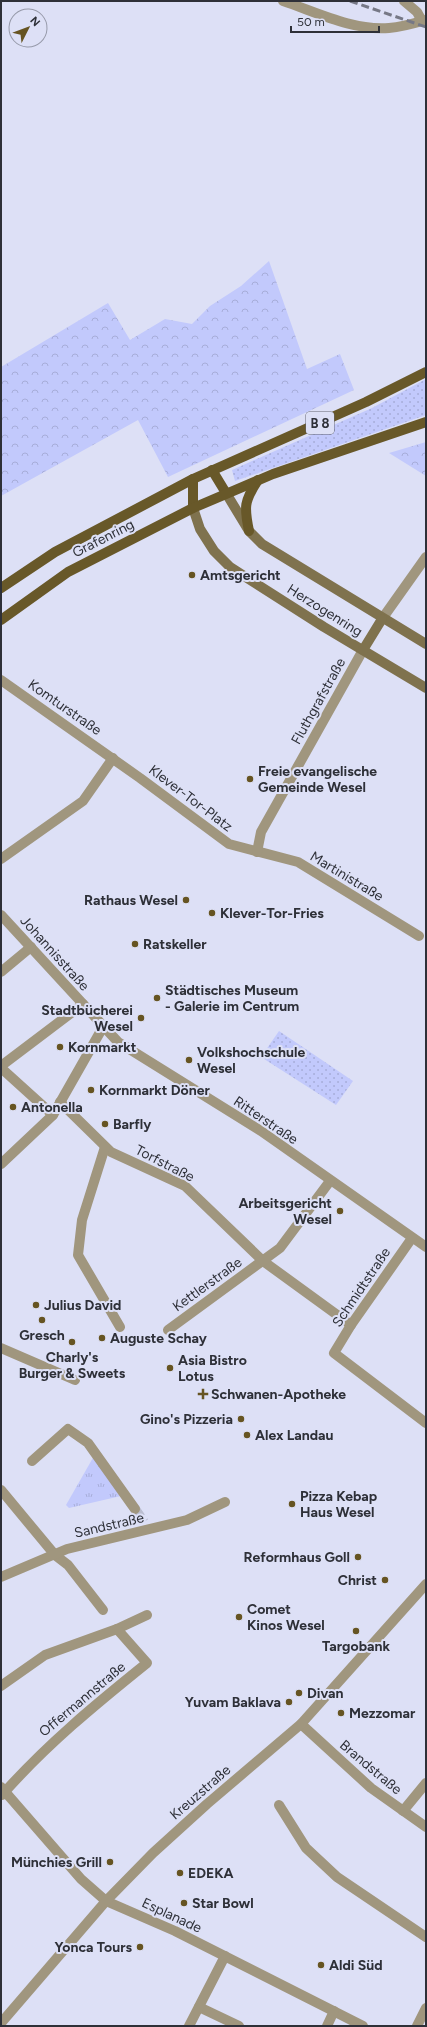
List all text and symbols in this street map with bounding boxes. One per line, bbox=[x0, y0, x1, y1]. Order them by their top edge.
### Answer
north arrow bbox=[8, 8, 48, 48]
scale bar bbox=[291, 8, 379, 34]
text: N bbox=[27, 14, 43, 29]
text: 50 m bbox=[297, 15, 325, 29]
road number: B 8 bbox=[306, 412, 334, 434]
street label: Grafenring bbox=[69, 516, 137, 561]
place label: Amtsgericht bbox=[200, 567, 281, 584]
marker: Amtsgericht bbox=[187, 570, 197, 580]
street label: Herzogenring bbox=[284, 581, 366, 640]
street label: Fluthgrafstraße bbox=[288, 655, 349, 747]
street label: Komturstraße bbox=[25, 676, 105, 739]
street label: Klever-Tor-Platz bbox=[145, 761, 236, 835]
place label: Freie evangelische Gemeinde Wesel bbox=[258, 763, 377, 796]
marker: Freie evangelische Gemeinde Wesel bbox=[245, 774, 255, 784]
street label: Martinistraße bbox=[307, 848, 387, 905]
place label: Rathaus Wesel bbox=[84, 892, 178, 909]
marker: Rathaus Wesel bbox=[181, 895, 191, 905]
place label: Klever-Tor-Fries bbox=[220, 905, 324, 922]
marker: Klever-Tor-Fries bbox=[207, 908, 217, 918]
street label: Johannisstraße bbox=[17, 912, 93, 995]
place label: Ratskeller bbox=[143, 936, 207, 953]
marker: Ratskeller bbox=[130, 939, 140, 949]
place label: Städtisches Museum - Galerie im Centrum bbox=[165, 982, 299, 1015]
marker: Städtisches Museum - Galerie im Centrum bbox=[152, 993, 162, 1003]
place label: Stadtbücherei Wesel bbox=[41, 1002, 133, 1035]
marker: Stadtbücherei Wesel bbox=[136, 1013, 146, 1023]
place label: Kornmarkt bbox=[68, 1039, 137, 1056]
marker: Kornmarkt bbox=[55, 1042, 65, 1052]
place label: Volkshochschule Wesel bbox=[197, 1044, 305, 1077]
marker: Volkshochschule Wesel bbox=[184, 1055, 194, 1065]
place label: Kornmarkt Döner bbox=[99, 1082, 210, 1099]
marker: Kornmarkt Döner bbox=[86, 1085, 96, 1095]
street label: Ritterstraße bbox=[230, 1093, 302, 1148]
place label: Antonella bbox=[21, 1099, 83, 1116]
marker: Antonella bbox=[8, 1102, 18, 1112]
place label: Barfly bbox=[113, 1116, 152, 1133]
marker: Barfly bbox=[100, 1119, 110, 1129]
street label: Torfstraße bbox=[132, 1141, 198, 1186]
place label: Arbeitsgericht Wesel bbox=[238, 1195, 332, 1228]
marker: Arbeitsgericht Wesel bbox=[335, 1206, 345, 1216]
street label: Schmidtstraße bbox=[329, 1244, 394, 1330]
street label: Kettlerstraße bbox=[169, 1253, 245, 1315]
place label: Julius David bbox=[44, 1297, 121, 1314]
marker: Julius David bbox=[31, 1300, 41, 1310]
marker: Gresch bbox=[37, 1315, 47, 1325]
place label: Gresch bbox=[19, 1327, 65, 1344]
place label: Auguste Schay bbox=[110, 1330, 208, 1347]
marker: Auguste Schay bbox=[97, 1333, 107, 1343]
marker: Charly's Burger & Sweets bbox=[67, 1337, 77, 1347]
place label: Charly's Burger & Sweets bbox=[19, 1349, 126, 1382]
place label: Asia Bistro Lotus bbox=[178, 1352, 247, 1385]
marker: Asia Bistro Lotus bbox=[165, 1363, 175, 1373]
place label: Schwanen-Apotheke bbox=[211, 1386, 346, 1403]
marker: Schwanen-Apotheke bbox=[198, 1389, 208, 1399]
place label: Gino's Pizzeria bbox=[140, 1411, 233, 1428]
marker: Gino's Pizzeria bbox=[236, 1414, 246, 1424]
place label: Alex Landau bbox=[255, 1427, 334, 1444]
marker: Alex Landau bbox=[242, 1430, 252, 1440]
place label: Pizza Kebap Haus Wesel bbox=[300, 1488, 377, 1521]
marker: Pizza Kebap Haus Wesel bbox=[287, 1499, 297, 1509]
street label: Sandstraße bbox=[73, 1509, 146, 1542]
place label: Reformhaus Goll bbox=[244, 1549, 350, 1566]
marker: Reformhaus Goll bbox=[353, 1552, 363, 1562]
place label: Christ bbox=[338, 1572, 377, 1589]
marker: Christ bbox=[380, 1575, 390, 1585]
place label: Comet Kinos Wesel bbox=[247, 1601, 325, 1634]
marker: Comet Kinos Wesel bbox=[234, 1612, 244, 1622]
marker: Targobank bbox=[351, 1626, 361, 1636]
place label: Targobank bbox=[322, 1638, 390, 1655]
street label: Offermannstraße bbox=[36, 1658, 129, 1740]
place label: Divan bbox=[307, 1685, 343, 1702]
marker: Divan bbox=[294, 1688, 304, 1698]
place label: Yuvam Baklava bbox=[185, 1694, 281, 1711]
marker: Yuvam Baklava bbox=[284, 1697, 294, 1707]
place label: Mezzomar bbox=[349, 1705, 416, 1722]
marker: Mezzomar bbox=[336, 1708, 346, 1718]
street label: Brandstraße bbox=[336, 1737, 405, 1798]
street label: Kreuzstraße bbox=[167, 1761, 234, 1823]
place label: Münchies Grill bbox=[11, 1854, 102, 1871]
marker: Münchies Grill bbox=[105, 1857, 115, 1867]
place label: EDEKA bbox=[188, 1865, 234, 1882]
marker: EDEKA bbox=[175, 1868, 185, 1878]
street label: Esplanade bbox=[139, 1894, 205, 1937]
place label: Star Bowl bbox=[192, 1895, 254, 1912]
marker: Star Bowl bbox=[179, 1898, 189, 1908]
place label: Yonca Tours bbox=[54, 1939, 132, 1956]
marker: Yonca Tours bbox=[135, 1942, 145, 1952]
place label: Aldi Süd bbox=[329, 1957, 383, 1974]
marker: Aldi Süd bbox=[316, 1960, 326, 1970]

